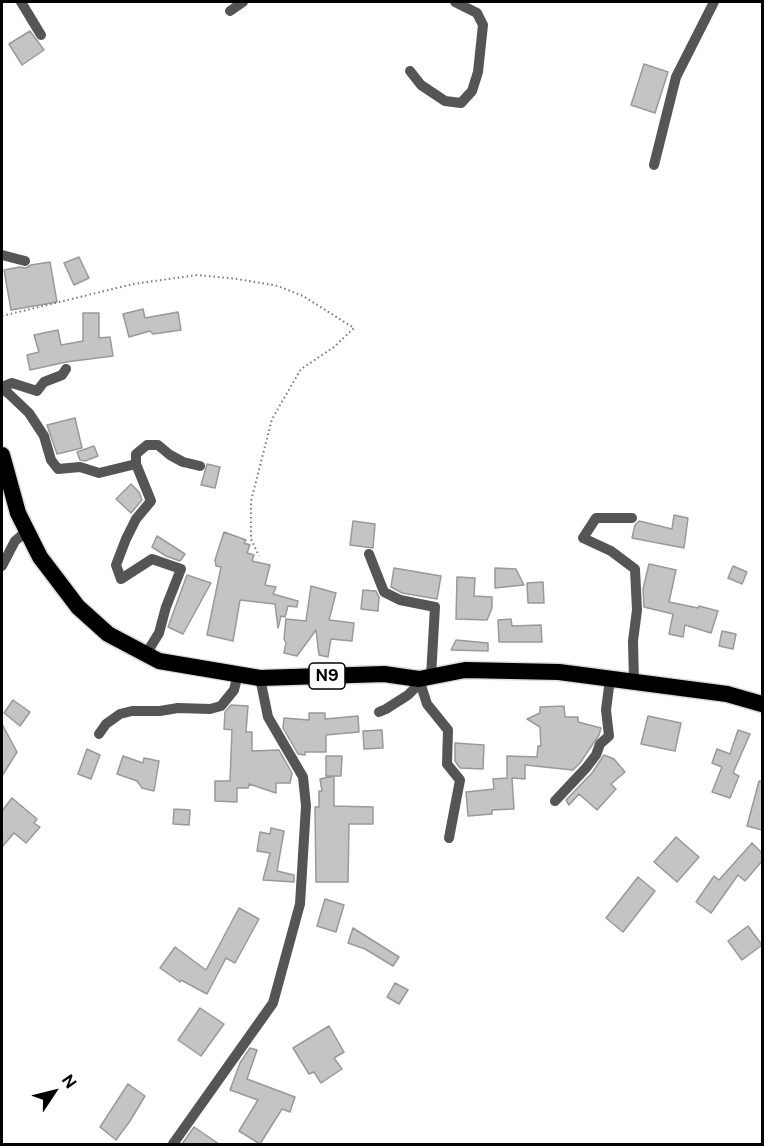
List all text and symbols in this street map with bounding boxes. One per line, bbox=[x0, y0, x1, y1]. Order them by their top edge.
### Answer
road number: N9 bbox=[309, 663, 345, 689]
north arrow bbox=[24, 1062, 84, 1122]
text: N bbox=[58, 1071, 81, 1092]

